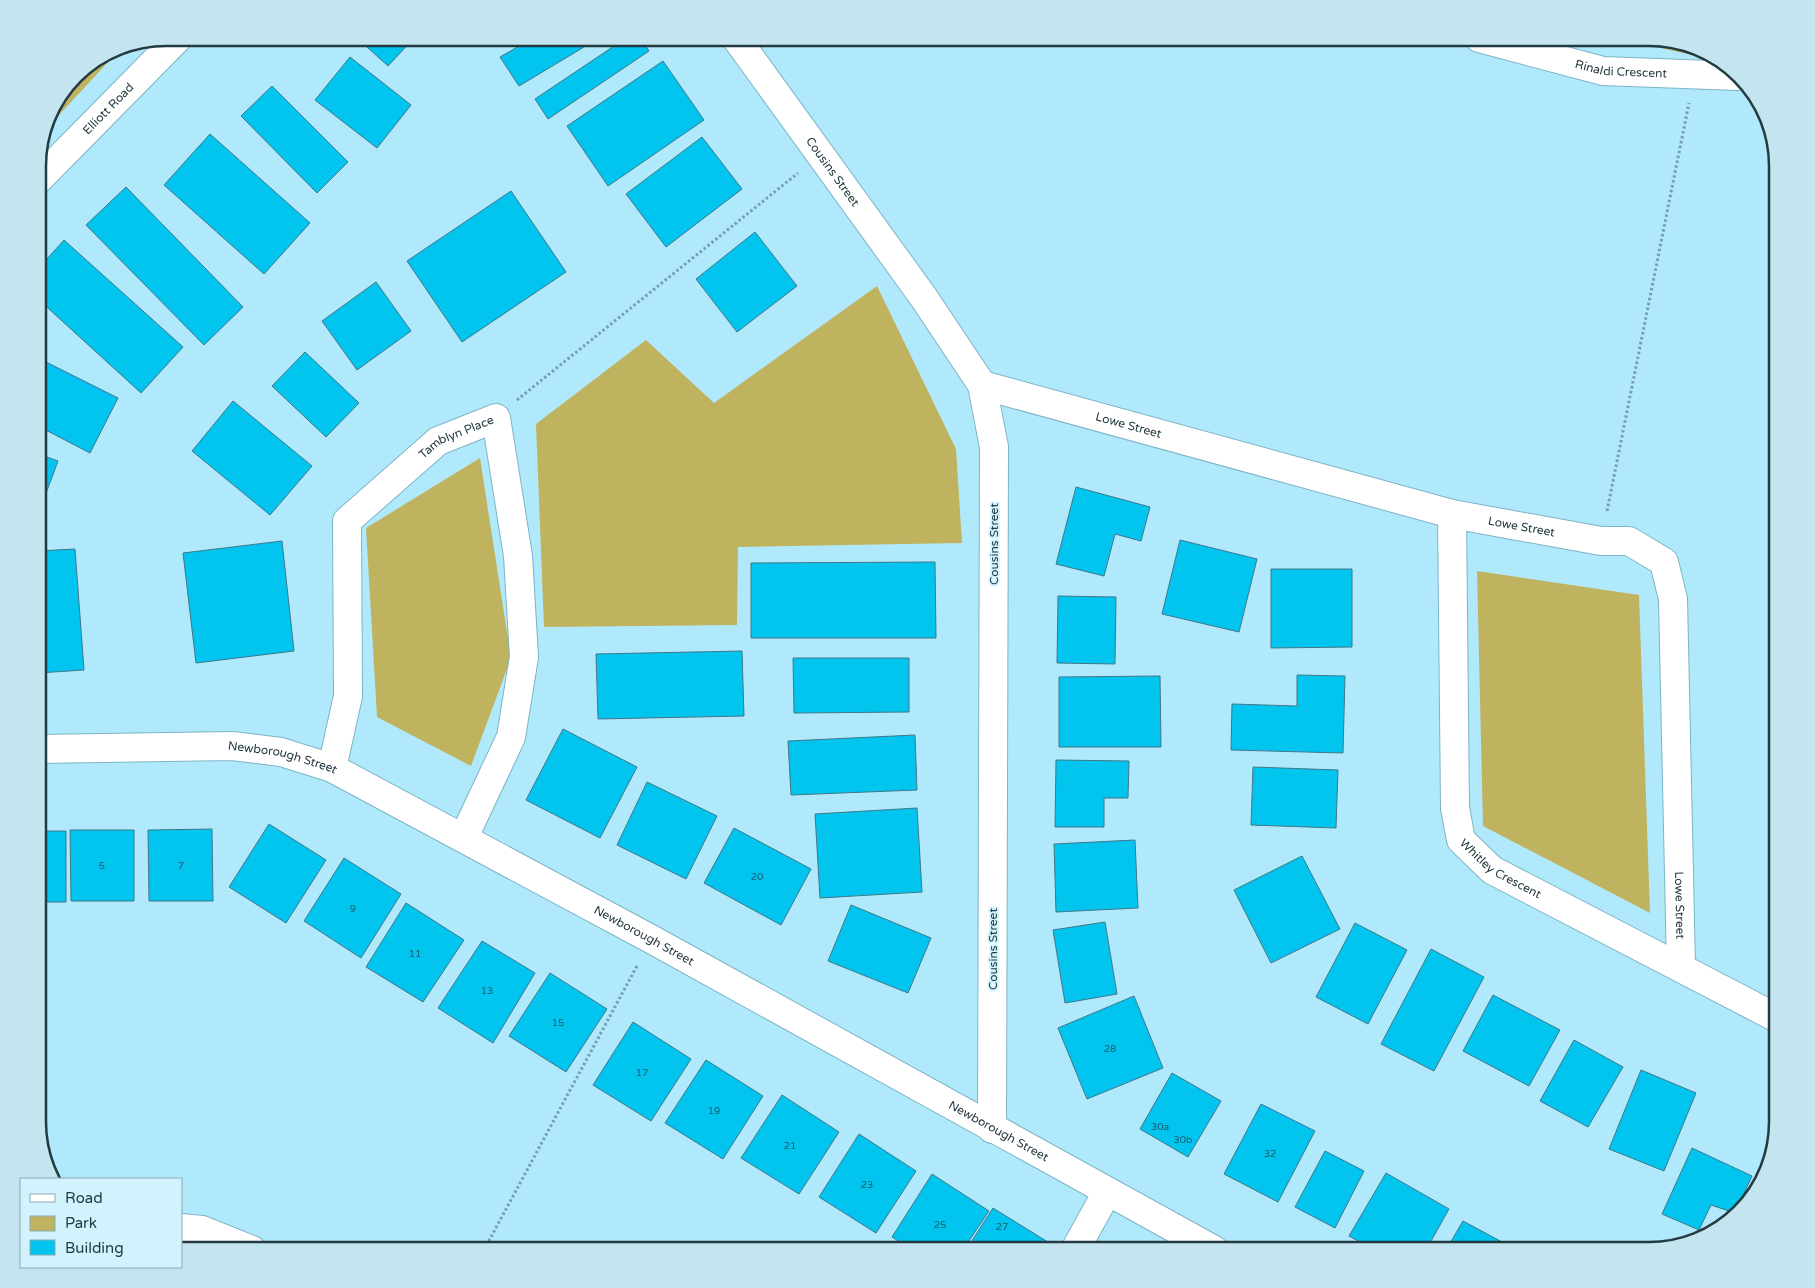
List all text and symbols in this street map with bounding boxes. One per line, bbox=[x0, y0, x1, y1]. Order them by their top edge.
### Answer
street label: Rinaldi Crescent bbox=[1574, 57, 1668, 80]
street label: Elliott Road bbox=[80, 80, 136, 137]
street label: Cousins Street bbox=[803, 134, 863, 209]
street label: Lowe Street bbox=[1094, 410, 1164, 441]
street label: Tamblyn Place bbox=[416, 413, 496, 462]
street label: Cousins Street bbox=[987, 503, 1001, 585]
street label: Lowe Street bbox=[1487, 514, 1557, 540]
street label: Newborough Street bbox=[227, 739, 340, 777]
street label: Whitley Crescent bbox=[1457, 836, 1544, 902]
house number: 5 bbox=[99, 860, 105, 872]
house number: 7 bbox=[178, 860, 184, 872]
house number: 20 bbox=[751, 871, 763, 883]
street label: Lowe Street bbox=[1672, 871, 1687, 940]
house number: 9 bbox=[350, 903, 356, 915]
street label: Newborough Street bbox=[591, 903, 697, 969]
street label: Cousins Street bbox=[986, 908, 1000, 990]
house number: 11 bbox=[409, 948, 421, 960]
house number: 13 bbox=[481, 985, 493, 997]
house number: 15 bbox=[552, 1017, 564, 1029]
house number: 28 bbox=[1104, 1043, 1116, 1055]
house number: 17 bbox=[636, 1067, 648, 1079]
street label: Newborough Street bbox=[946, 1098, 1051, 1164]
house number: 19 bbox=[708, 1105, 720, 1117]
house number: 30a bbox=[1151, 1121, 1169, 1133]
house number: 30b bbox=[1174, 1134, 1192, 1146]
house number: 21 bbox=[784, 1140, 796, 1152]
house number: 32 bbox=[1264, 1148, 1276, 1160]
legend bbox=[20, 1178, 182, 1268]
house number: 23 bbox=[861, 1179, 873, 1191]
text: Road bbox=[65, 1189, 103, 1207]
text: Park bbox=[65, 1214, 97, 1232]
house number: 25 bbox=[934, 1219, 946, 1231]
house number: 27 bbox=[996, 1221, 1008, 1233]
text: Building bbox=[65, 1239, 124, 1257]

